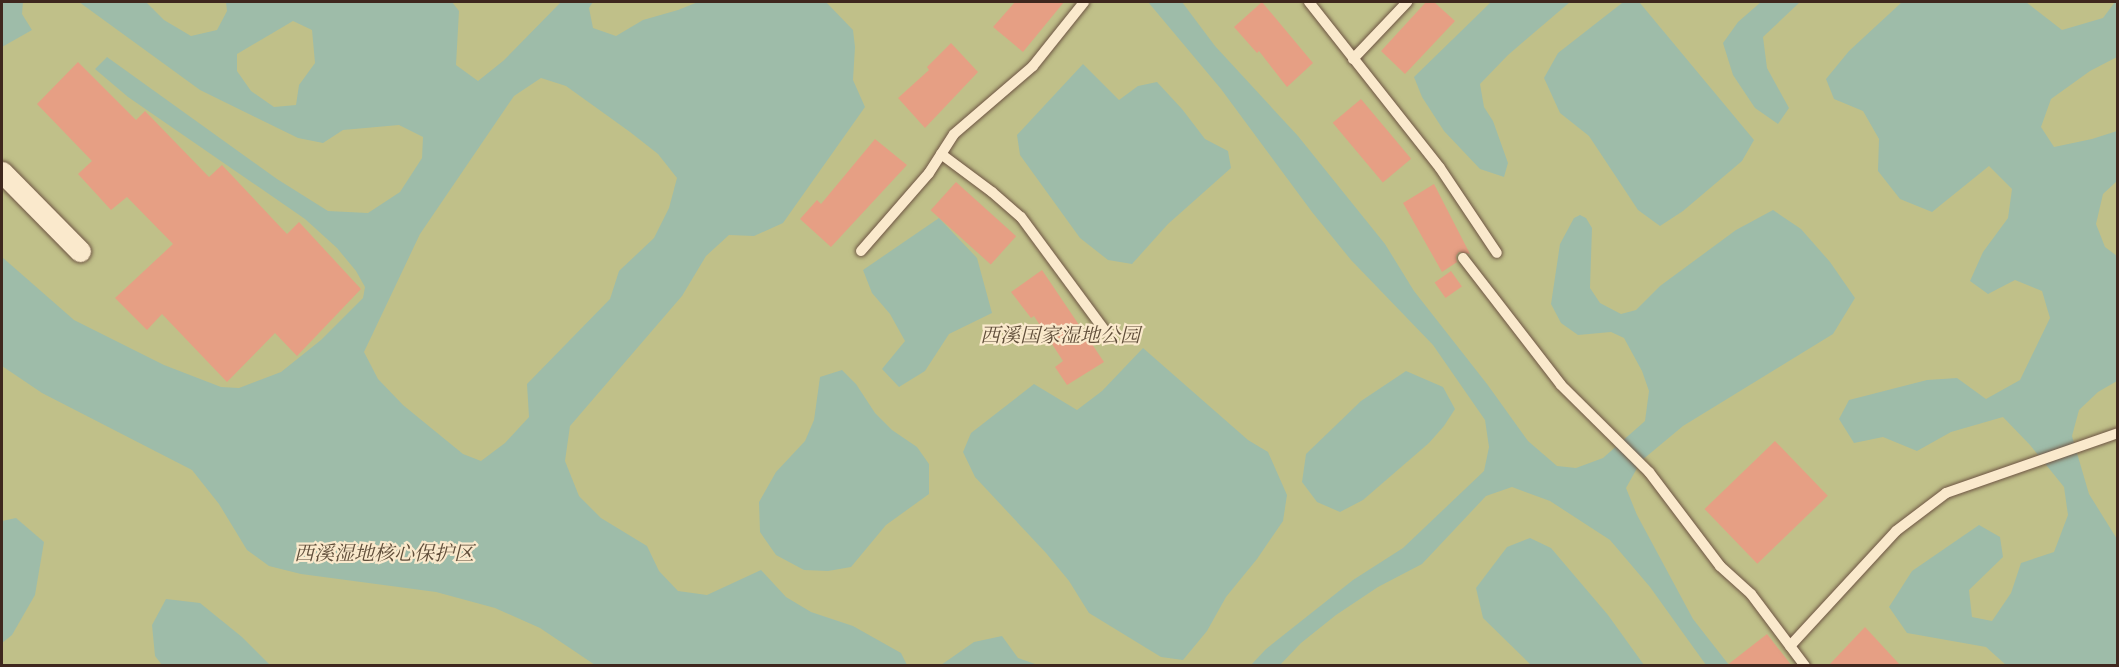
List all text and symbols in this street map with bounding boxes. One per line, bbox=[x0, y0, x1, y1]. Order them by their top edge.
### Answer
park label: 西溪国家湿地公园 bbox=[980, 322, 1140, 346]
park label: 西溪湿地核心保护区 bbox=[294, 540, 474, 564]

